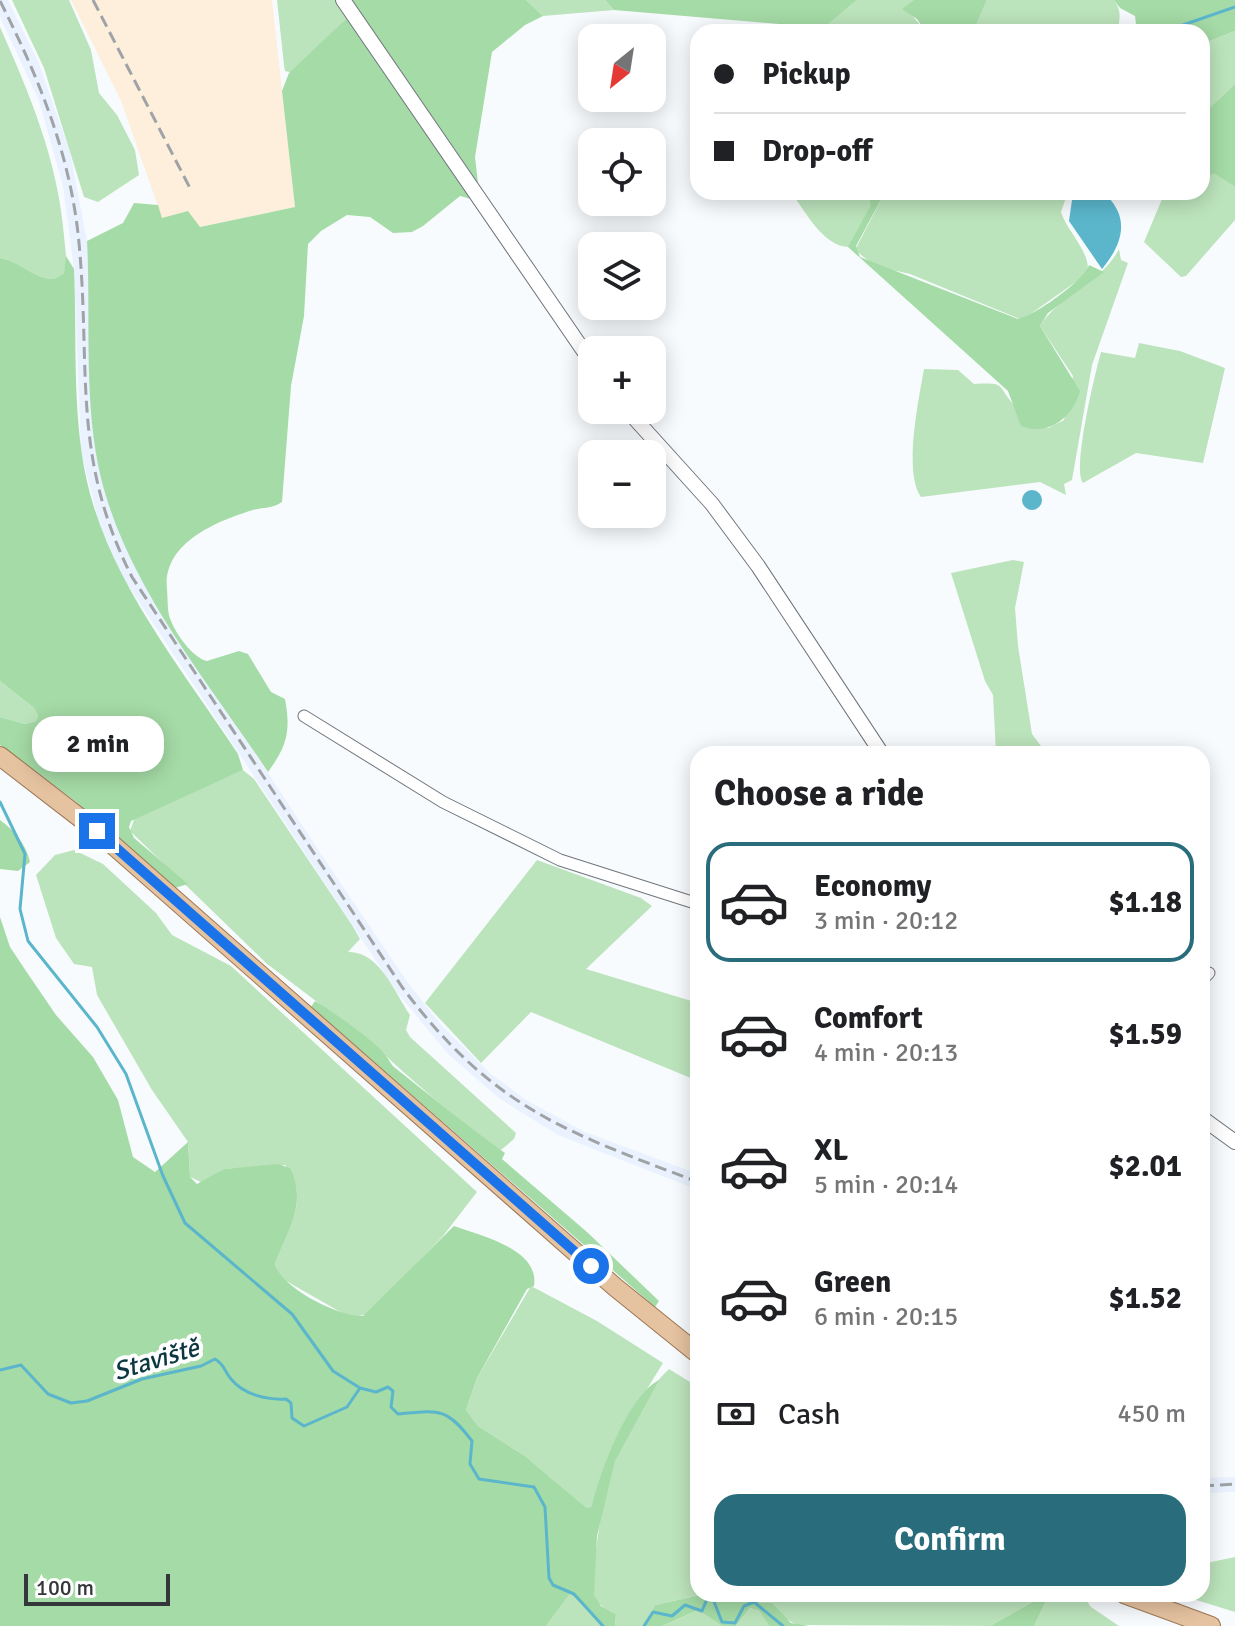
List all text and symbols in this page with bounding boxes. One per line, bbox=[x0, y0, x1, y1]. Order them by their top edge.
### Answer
north arrow bbox=[578, 24, 666, 112]
map controls bbox=[578, 24, 666, 528]
text: Pickup bbox=[762, 56, 851, 93]
button: locate bbox=[578, 128, 666, 216]
text: Drop-off bbox=[762, 133, 872, 170]
button: layers bbox=[578, 232, 666, 320]
button: + bbox=[578, 336, 666, 424]
button: − bbox=[578, 440, 666, 528]
callout: 2 min bbox=[31, 715, 163, 771]
text: 2 min bbox=[67, 728, 129, 760]
text: Choose a ride bbox=[714, 771, 924, 816]
route end bbox=[79, 813, 115, 849]
icon: car bbox=[718, 866, 790, 938]
text: Economy bbox=[814, 868, 931, 905]
text: $1.18 bbox=[1109, 884, 1182, 921]
text: 3 min · 20:12 bbox=[814, 905, 958, 937]
icon: car bbox=[718, 998, 790, 1070]
text: Comfort bbox=[814, 1000, 923, 1037]
text: $1.59 bbox=[1109, 1016, 1182, 1053]
text: 4 min · 20:13 bbox=[814, 1037, 958, 1069]
icon: car bbox=[718, 1130, 790, 1202]
text: XL bbox=[814, 1132, 848, 1169]
text: $2.01 bbox=[1109, 1148, 1182, 1185]
text: 5 min · 20:14 bbox=[814, 1169, 958, 1201]
route start bbox=[573, 1248, 609, 1284]
icon: car bbox=[718, 1262, 790, 1334]
text: Green bbox=[814, 1264, 891, 1301]
text: $1.52 bbox=[1109, 1280, 1182, 1317]
text: 6 min · 20:15 bbox=[814, 1301, 958, 1333]
water label: Staviště bbox=[109, 1331, 205, 1388]
icon: cash bbox=[714, 1392, 758, 1436]
text: Cash bbox=[778, 1396, 841, 1433]
text: 450 m bbox=[1117, 1398, 1186, 1430]
button: Confirm bbox=[714, 1494, 1186, 1586]
scale bar bbox=[24, 1570, 170, 1606]
text: 100 m bbox=[36, 1574, 94, 1601]

